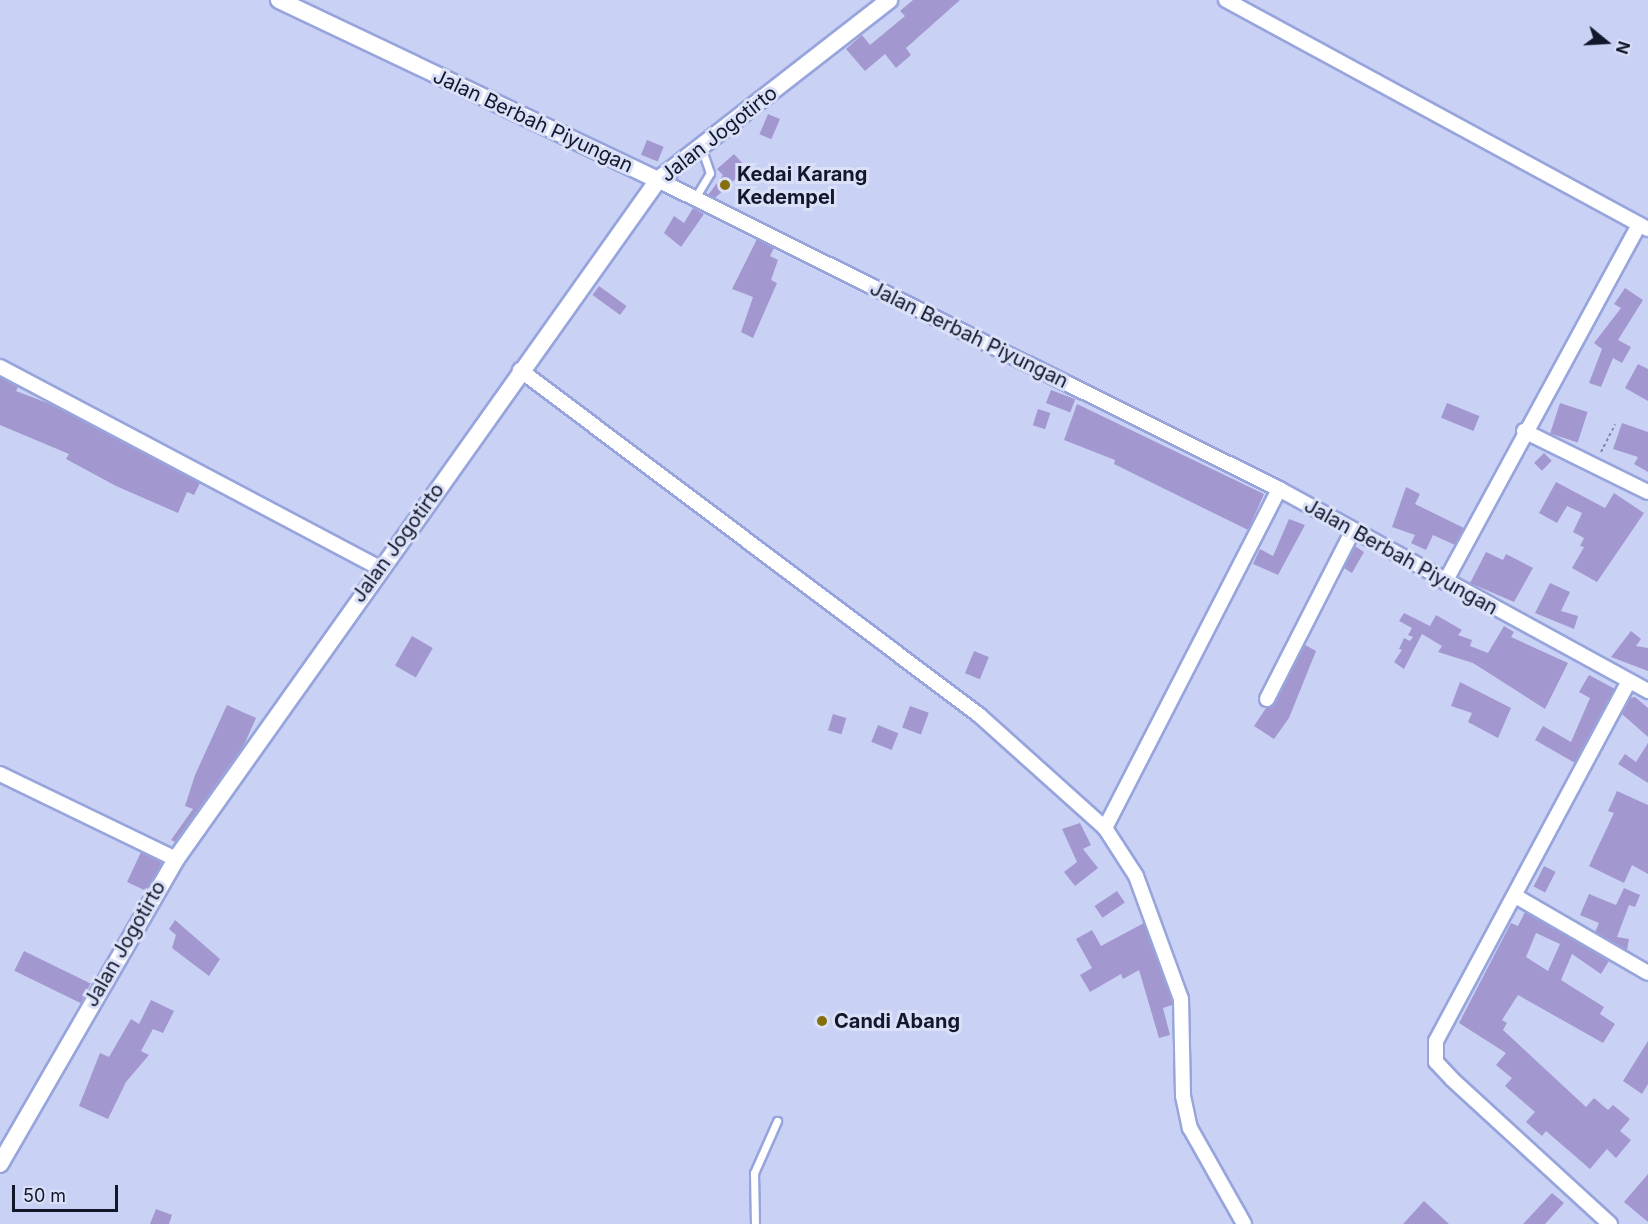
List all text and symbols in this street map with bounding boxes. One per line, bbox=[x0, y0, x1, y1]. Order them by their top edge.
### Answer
north arrow bbox=[1576, 12, 1636, 72]
text: N bbox=[1612, 39, 1635, 56]
street label: Jalan Berbah Piyungan bbox=[429, 64, 637, 178]
street label: Jalan Jogotirto bbox=[656, 81, 782, 187]
place label: Kedai Karang Kedempel bbox=[737, 162, 867, 209]
marker: Kedai Karang Kedempel bbox=[718, 178, 732, 192]
street label: Jalan Berbah Piyungan bbox=[866, 277, 1072, 393]
street label: Jalan Jogotirto bbox=[347, 479, 449, 607]
street label: Jalan Berbah Piyungan bbox=[1300, 494, 1502, 620]
street label: Jalan Jogotirto bbox=[79, 877, 171, 1011]
place label: Candi Abang bbox=[834, 1009, 960, 1033]
marker: Candi Abang bbox=[815, 1014, 829, 1028]
scale bar bbox=[15, 1173, 122, 1211]
text: 50 m bbox=[23, 1185, 66, 1206]

